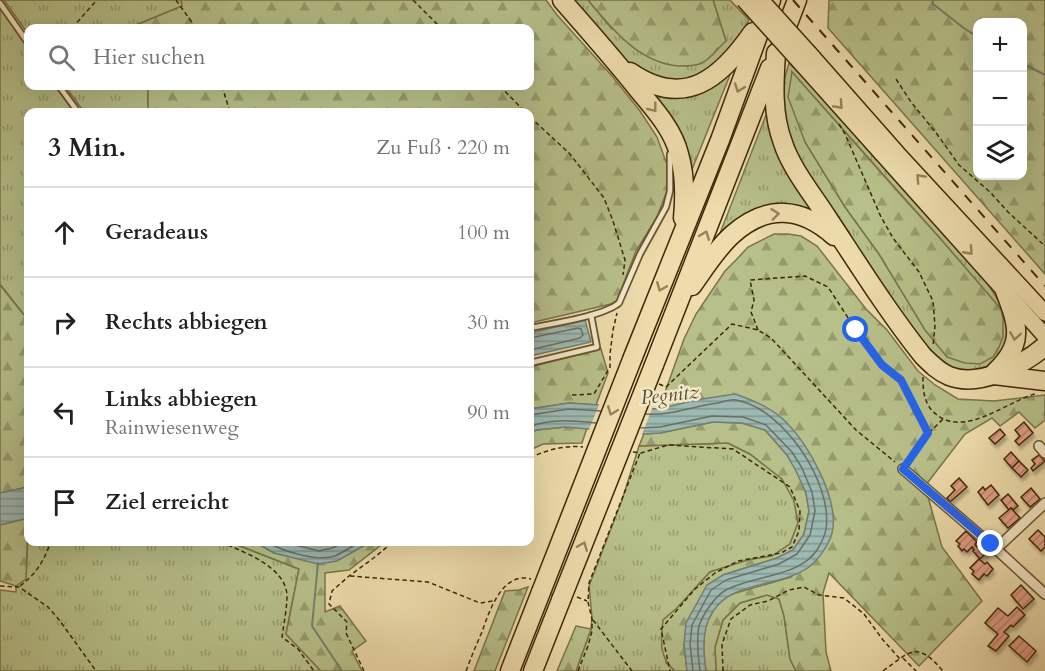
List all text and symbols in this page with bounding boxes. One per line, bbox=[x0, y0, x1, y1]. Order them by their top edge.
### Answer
map controls bbox=[973, 18, 1027, 180]
button: + bbox=[973, 18, 1027, 72]
search box bbox=[24, 24, 534, 90]
icon: search bbox=[45, 41, 78, 74]
text: Hier suchen bbox=[93, 42, 206, 72]
button: − bbox=[973, 72, 1027, 126]
one-way arrow bbox=[733, 82, 746, 93]
one-way arrow bbox=[832, 99, 843, 109]
one-way arrow bbox=[646, 102, 657, 113]
button: layers bbox=[973, 126, 1027, 180]
text: 3 Min. bbox=[48, 130, 126, 165]
text: Zu Fuß · 220 m bbox=[376, 134, 510, 161]
one-way arrow bbox=[916, 174, 927, 185]
one-way arrow bbox=[771, 208, 780, 221]
icon: ahead bbox=[48, 216, 81, 249]
text: Geradeaus bbox=[105, 217, 208, 247]
text: 100 m bbox=[457, 219, 510, 246]
one-way arrow bbox=[698, 231, 710, 242]
one-way arrow bbox=[962, 244, 973, 255]
one-way arrow bbox=[655, 282, 668, 292]
icon: right bbox=[48, 306, 81, 339]
text: Rechts abbiegen bbox=[105, 307, 268, 337]
text: 30 m bbox=[467, 309, 510, 336]
route start bbox=[842, 316, 868, 342]
one-way arrow bbox=[1010, 331, 1022, 341]
water label: Pegnitz bbox=[639, 378, 702, 411]
text: Links abbiegen bbox=[105, 384, 257, 414]
icon: left bbox=[48, 396, 81, 429]
text: 90 m bbox=[467, 399, 510, 426]
one-way arrow bbox=[607, 405, 619, 416]
text: Rainwiesenweg bbox=[105, 414, 239, 441]
icon: arrive bbox=[48, 486, 81, 519]
text: Ziel erreicht bbox=[105, 487, 229, 517]
route end bbox=[977, 530, 1003, 556]
one-way arrow bbox=[576, 541, 588, 552]

